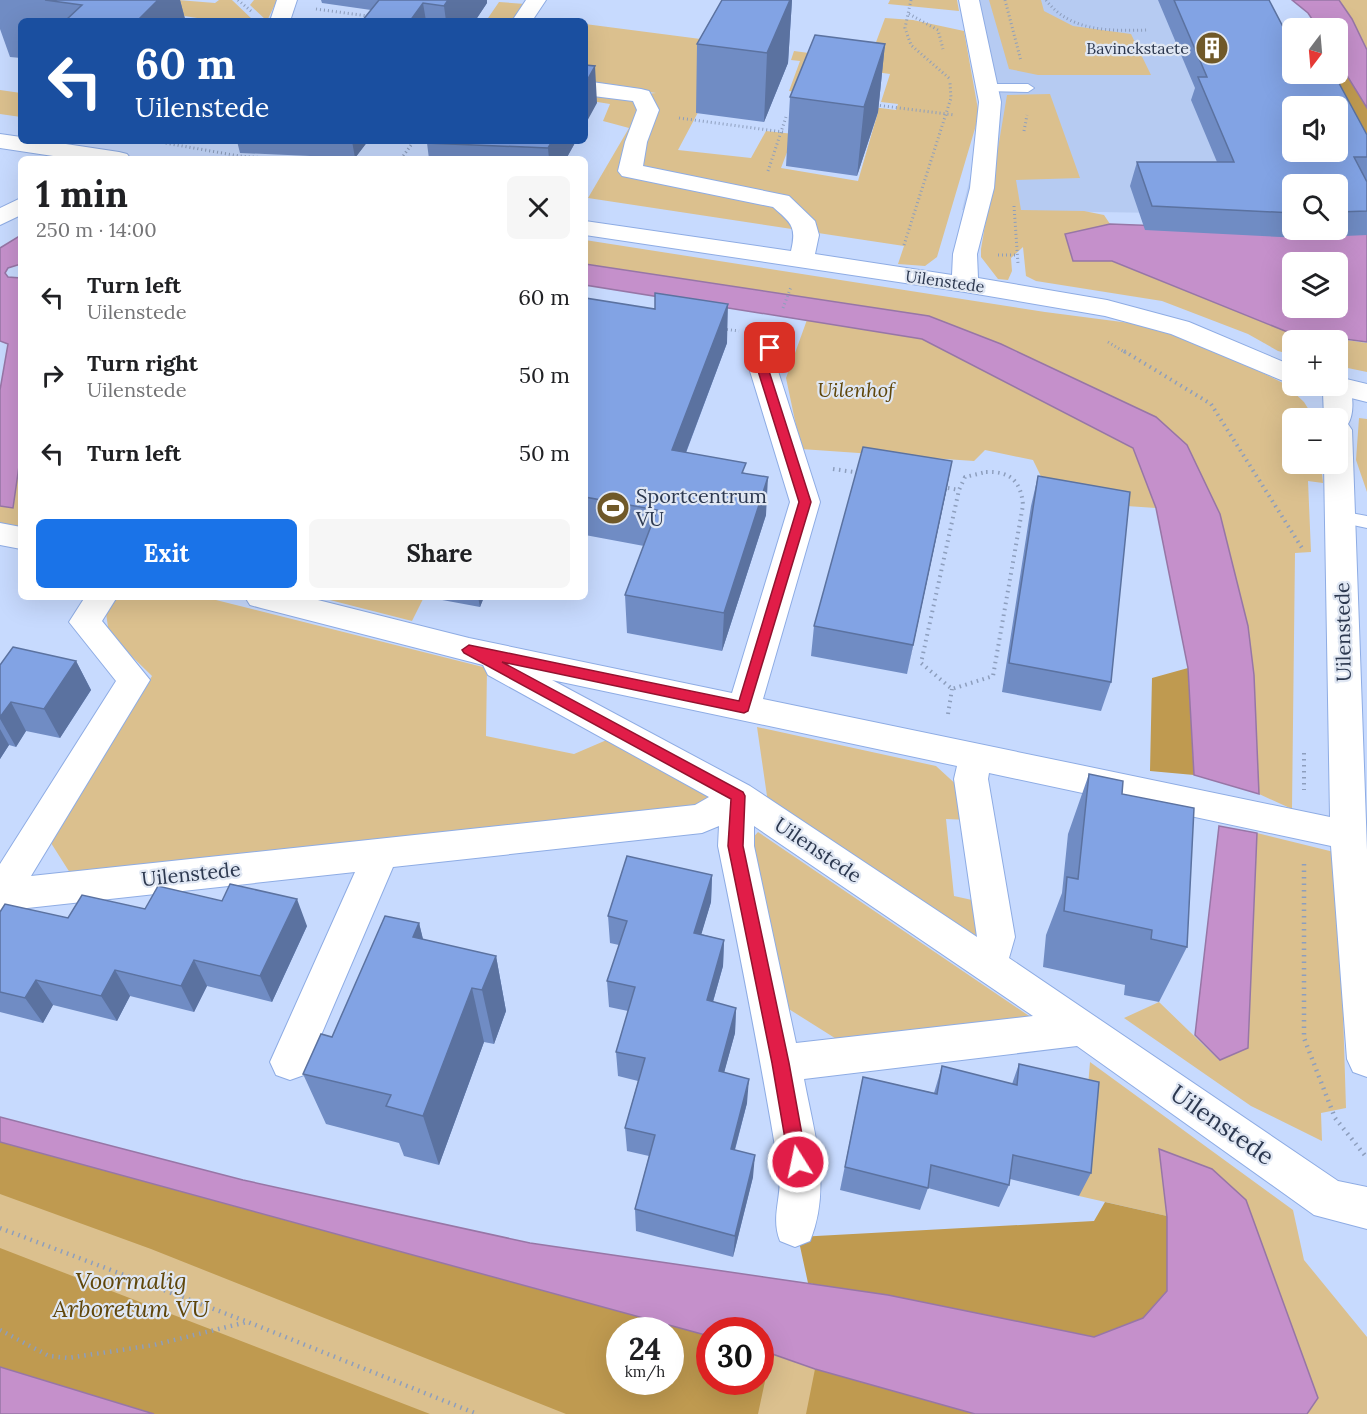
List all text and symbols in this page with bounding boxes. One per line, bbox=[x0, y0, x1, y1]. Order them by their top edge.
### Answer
north arrow bbox=[1282, 18, 1348, 84]
map controls bbox=[1282, 18, 1348, 474]
building icon: Bavinckstaete bbox=[1194, 30, 1230, 66]
text: 60 m bbox=[135, 37, 236, 91]
place label: Bavinckstaete bbox=[1086, 38, 1189, 58]
icon: left bbox=[36, 42, 114, 120]
text: Uilenstede bbox=[135, 90, 270, 124]
button: sound bbox=[1282, 96, 1348, 162]
text: 1 min bbox=[36, 171, 128, 217]
button: search bbox=[1282, 174, 1348, 240]
button: close bbox=[507, 176, 570, 239]
text: 250 m · 14:00 bbox=[36, 217, 157, 242]
button: layers bbox=[1282, 252, 1348, 318]
street label: Uilenstede bbox=[904, 266, 986, 296]
text: Turn left bbox=[87, 271, 181, 299]
icon: left bbox=[36, 281, 69, 314]
text: 60 m bbox=[518, 283, 570, 311]
text: Uilenstede bbox=[87, 299, 187, 324]
pin bbox=[744, 322, 795, 373]
button: + bbox=[1282, 330, 1348, 396]
icon: arrive bbox=[753, 331, 786, 364]
text: Turn right bbox=[87, 349, 198, 377]
icon: right bbox=[36, 359, 69, 392]
text: 50 m bbox=[519, 361, 570, 389]
text: Uilenstede bbox=[87, 377, 187, 402]
park label: Uilenhof bbox=[817, 377, 896, 402]
button: − bbox=[1282, 408, 1348, 474]
icon: left bbox=[36, 437, 69, 470]
text: Turn left bbox=[87, 439, 181, 467]
text: 50 m bbox=[519, 439, 570, 467]
place label: Sportcentrum VU bbox=[635, 483, 767, 531]
sports icon: Sportcentrum VU bbox=[595, 490, 631, 526]
button: Exit bbox=[36, 519, 297, 588]
button: Share bbox=[309, 519, 570, 588]
street label: Uilenstede bbox=[1329, 582, 1356, 682]
street label: Uilenstede bbox=[770, 811, 867, 888]
street label: Uilenstede bbox=[140, 856, 242, 891]
street label: Uilenstede bbox=[1164, 1078, 1280, 1172]
position arrow bbox=[766, 1130, 830, 1194]
park label: Voormalig Arboretum VU bbox=[52, 1265, 210, 1324]
speed limit sign: 30 bbox=[696, 1317, 774, 1395]
text: 24 bbox=[629, 1330, 661, 1368]
text: km/h bbox=[625, 1362, 665, 1381]

